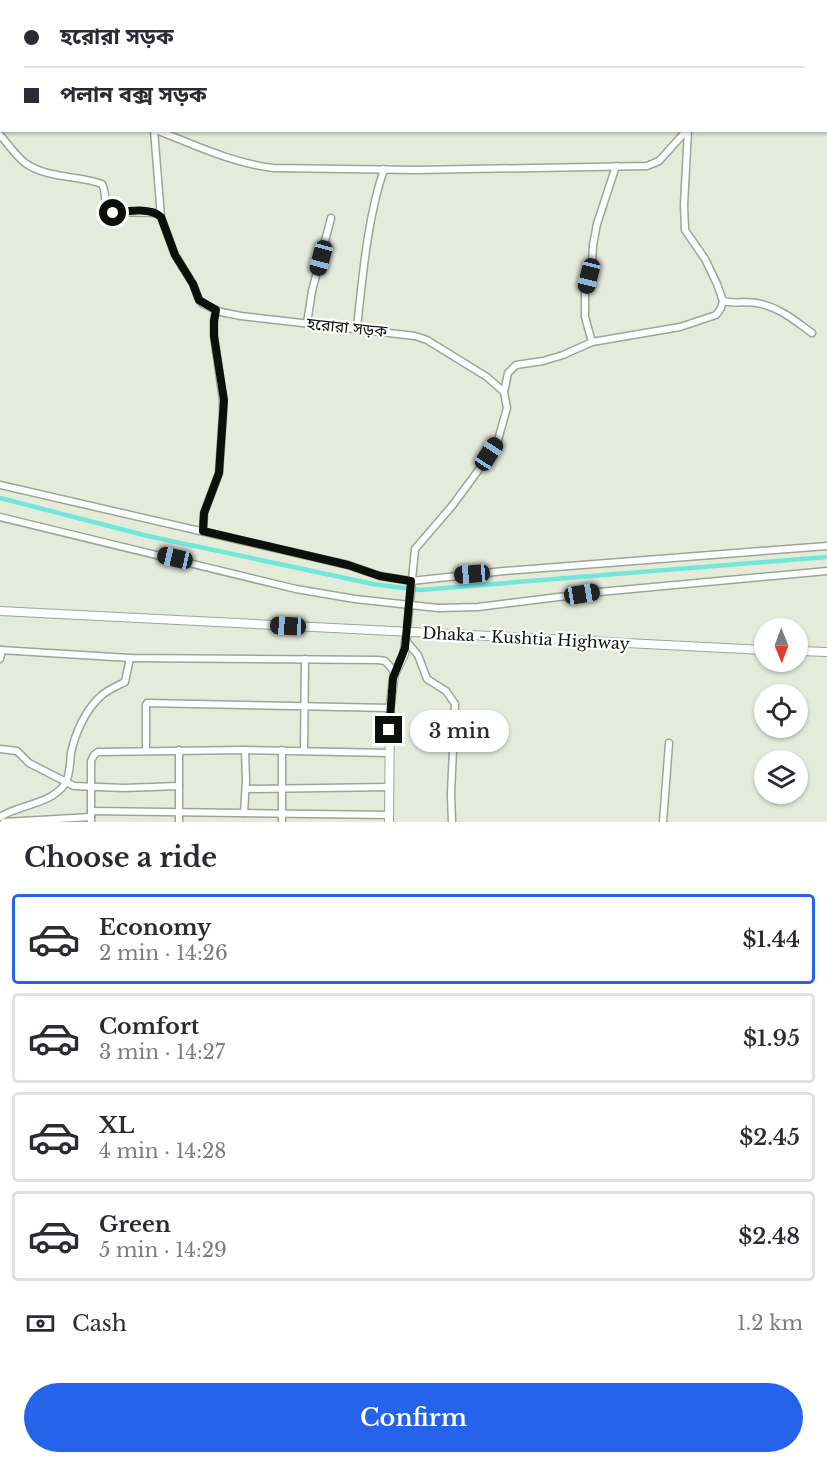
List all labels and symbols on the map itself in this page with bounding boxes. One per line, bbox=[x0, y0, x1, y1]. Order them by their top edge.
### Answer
route start bbox=[99, 199, 126, 226]
car bbox=[308, 238, 334, 278]
car bbox=[576, 256, 602, 296]
street label: হরোরা সড়ক bbox=[305, 313, 389, 341]
car bbox=[472, 434, 506, 474]
car bbox=[155, 545, 195, 571]
car bbox=[453, 563, 491, 585]
car bbox=[563, 582, 601, 606]
car bbox=[270, 616, 306, 636]
north arrow bbox=[754, 618, 808, 672]
street label: Dhaka - Kushtia Highway bbox=[422, 623, 631, 653]
callout: 3 min bbox=[410, 709, 509, 751]
route end bbox=[375, 716, 402, 743]

